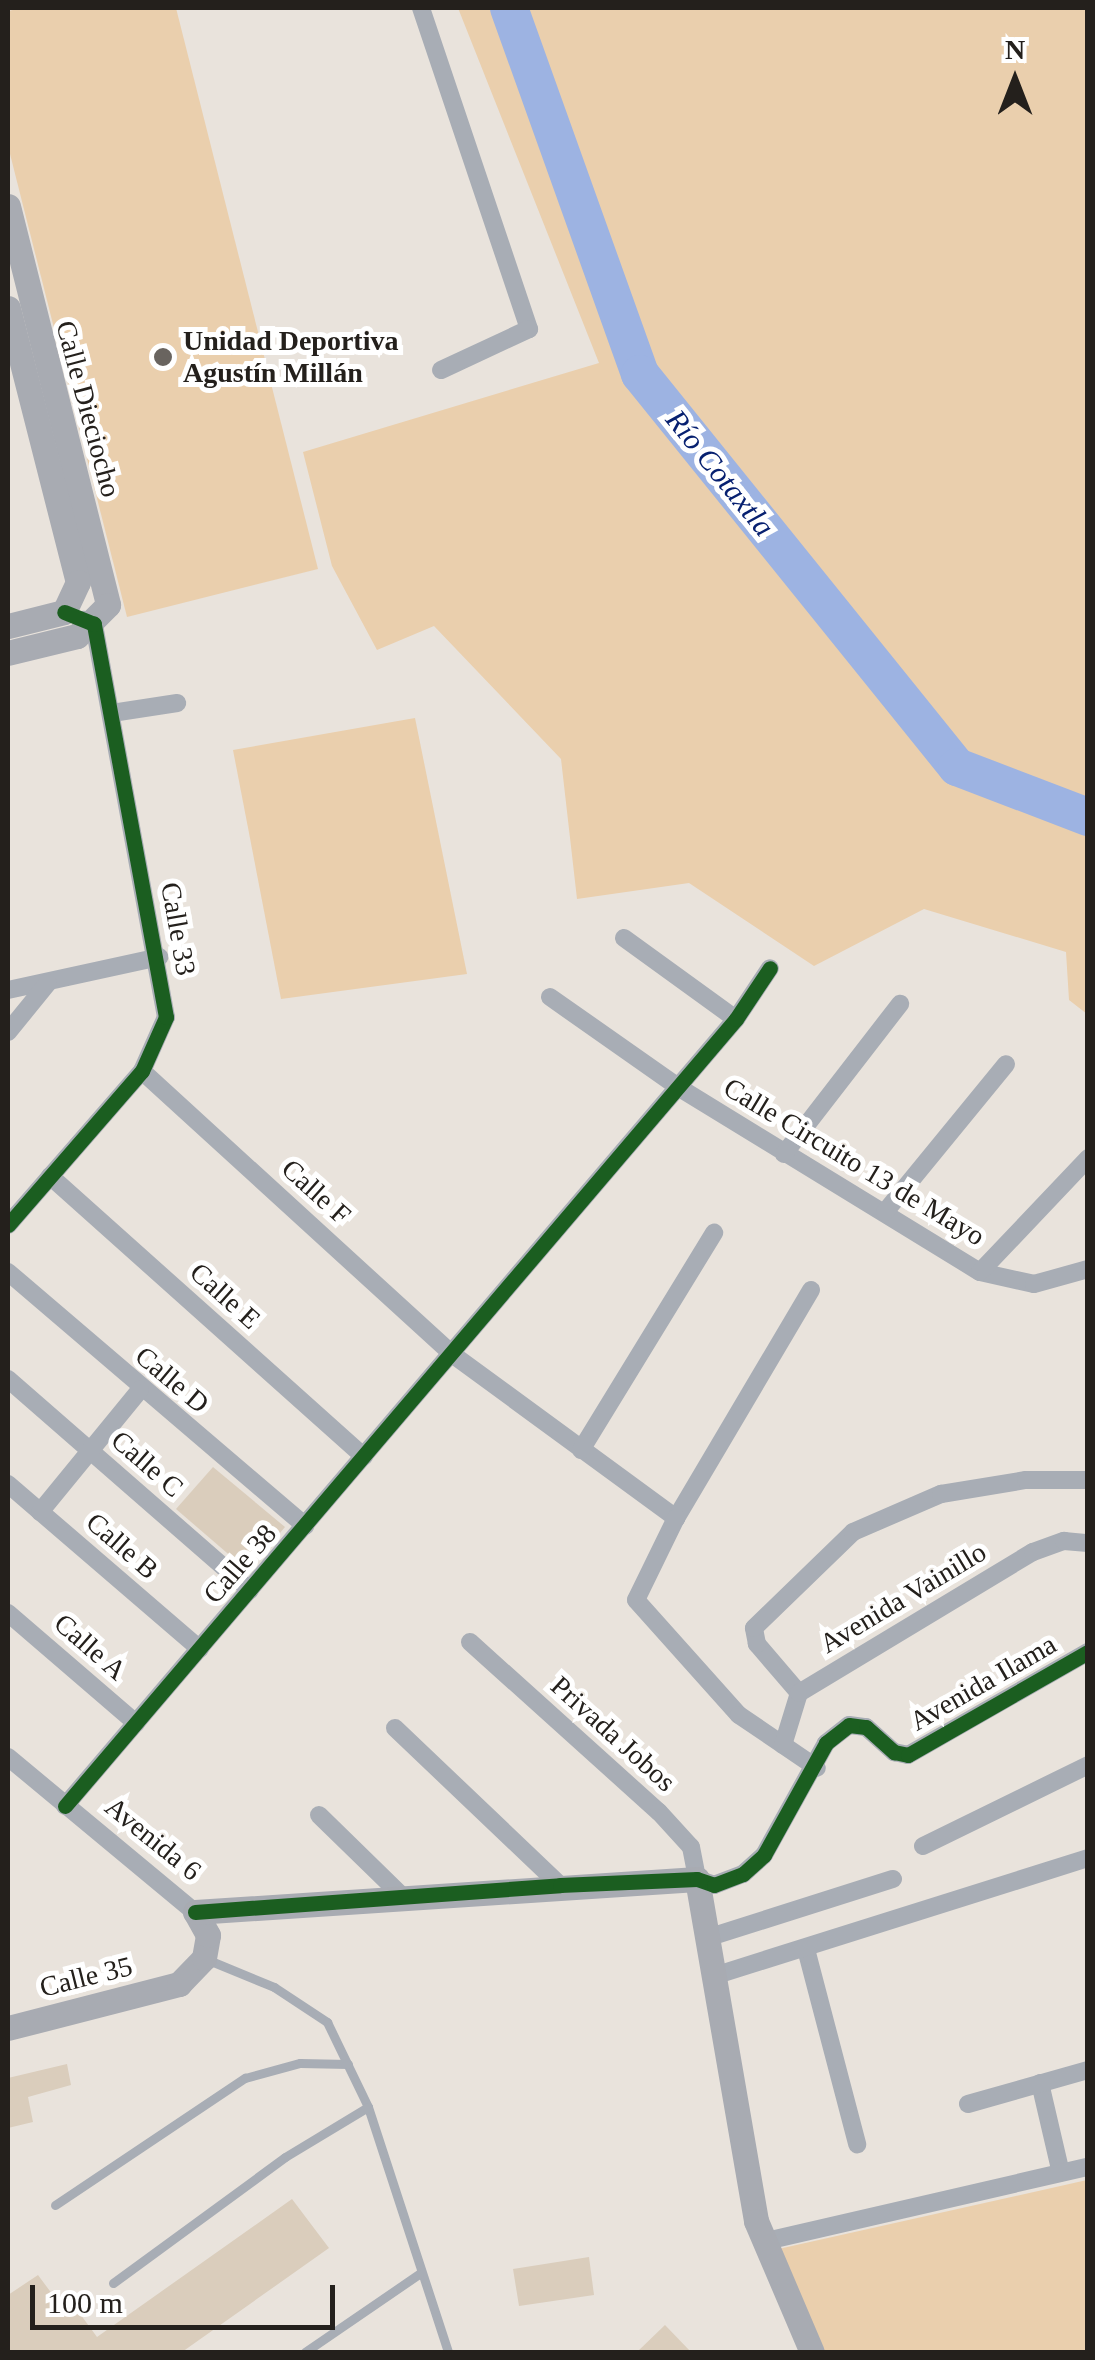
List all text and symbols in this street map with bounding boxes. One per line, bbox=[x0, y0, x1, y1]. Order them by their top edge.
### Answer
north arrow bbox=[965, 30, 1065, 130]
text: N bbox=[1005, 34, 1025, 65]
street label: Calle Dieciocho bbox=[48, 317, 128, 501]
place label: Unidad Deportiva Agustín Millán bbox=[183, 324, 398, 390]
marker: Unidad Deportiva Agustín Millán bbox=[152, 346, 174, 368]
water label: Río Cotaxtla bbox=[658, 402, 782, 544]
street label: Calle 33 bbox=[153, 880, 203, 978]
street label: Calle Circuito 13 de Mayo bbox=[717, 1071, 991, 1253]
street label: Calle F bbox=[274, 1152, 358, 1232]
street label: Calle E bbox=[183, 1256, 267, 1336]
street label: Calle D bbox=[128, 1339, 216, 1421]
street label: Calle C bbox=[104, 1424, 190, 1504]
street label: Calle B bbox=[79, 1506, 165, 1586]
street label: Calle 38 bbox=[196, 1517, 284, 1611]
street label: Avenida Vainillo bbox=[814, 1535, 992, 1661]
street label: Calle A bbox=[46, 1606, 134, 1688]
street label: Avenida Ilama bbox=[904, 1628, 1062, 1738]
street label: Privada Jobos bbox=[544, 1669, 682, 1799]
street label: Avenida 6 bbox=[98, 1790, 208, 1888]
street label: Calle 35 bbox=[36, 1949, 136, 2005]
scale bar bbox=[35, 2265, 340, 2327]
text: 100 m bbox=[47, 2286, 123, 2319]

